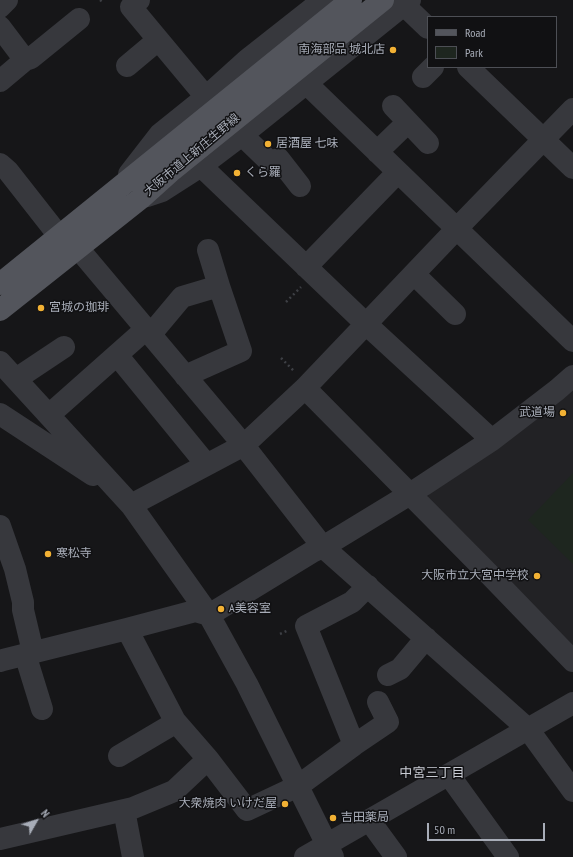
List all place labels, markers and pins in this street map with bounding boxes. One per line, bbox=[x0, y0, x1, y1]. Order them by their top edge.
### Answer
place label: 南海部品 城北店 bbox=[298, 43, 385, 57]
marker: 南海部品 城北店 bbox=[388, 45, 398, 55]
place label: 居酒屋 七味 bbox=[276, 137, 339, 151]
marker: 居酒屋 七味 bbox=[263, 139, 273, 149]
place label: くら羅 bbox=[245, 166, 281, 180]
marker: くら羅 bbox=[232, 168, 242, 178]
place label: 宮城の珈琲 bbox=[49, 301, 109, 315]
marker: 宮城の珈琲 bbox=[36, 303, 46, 313]
place label: 武道場 bbox=[519, 406, 555, 420]
marker: 武道場 bbox=[558, 408, 568, 418]
place label: 寒松寺 bbox=[56, 547, 92, 561]
marker: 寒松寺 bbox=[43, 549, 53, 559]
place label: 大阪市立大宮中学校 bbox=[421, 569, 529, 583]
marker: 大阪市立大宮中学校 bbox=[532, 571, 542, 581]
place label: A美容室 bbox=[229, 602, 271, 616]
marker: A美容室 bbox=[216, 604, 226, 614]
place label: 大衆焼肉 いけだ屋 bbox=[178, 797, 277, 811]
marker: 大衆焼肉 いけだ屋 bbox=[280, 799, 290, 809]
place label: 吉田薬局 bbox=[341, 811, 389, 825]
marker: 吉田薬局 bbox=[328, 813, 338, 823]

